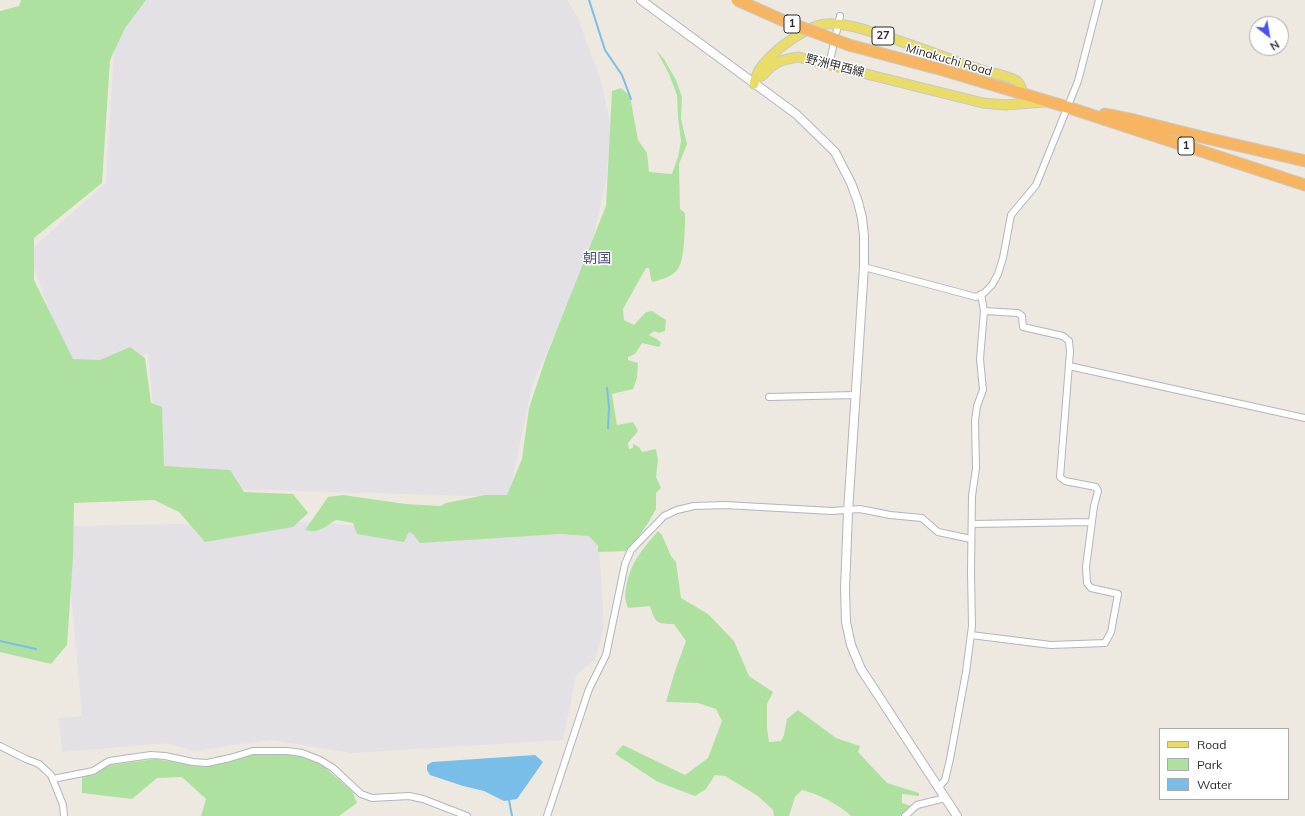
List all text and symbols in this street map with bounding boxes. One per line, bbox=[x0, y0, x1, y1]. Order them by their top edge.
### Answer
road number: 1 bbox=[784, 15, 800, 33]
north arrow bbox=[1249, 16, 1289, 56]
road number: 27 bbox=[872, 27, 894, 45]
text: N bbox=[1267, 37, 1282, 54]
street label: Minakuchi Road bbox=[904, 41, 994, 79]
street label: 野洲甲西線 bbox=[804, 52, 866, 80]
road number: 1 bbox=[1178, 137, 1194, 155]
district label: 朝国 bbox=[583, 251, 611, 267]
legend bbox=[1159, 728, 1289, 800]
text: Road bbox=[1197, 737, 1226, 752]
text: Park bbox=[1197, 757, 1222, 772]
text: Water bbox=[1197, 777, 1232, 792]

